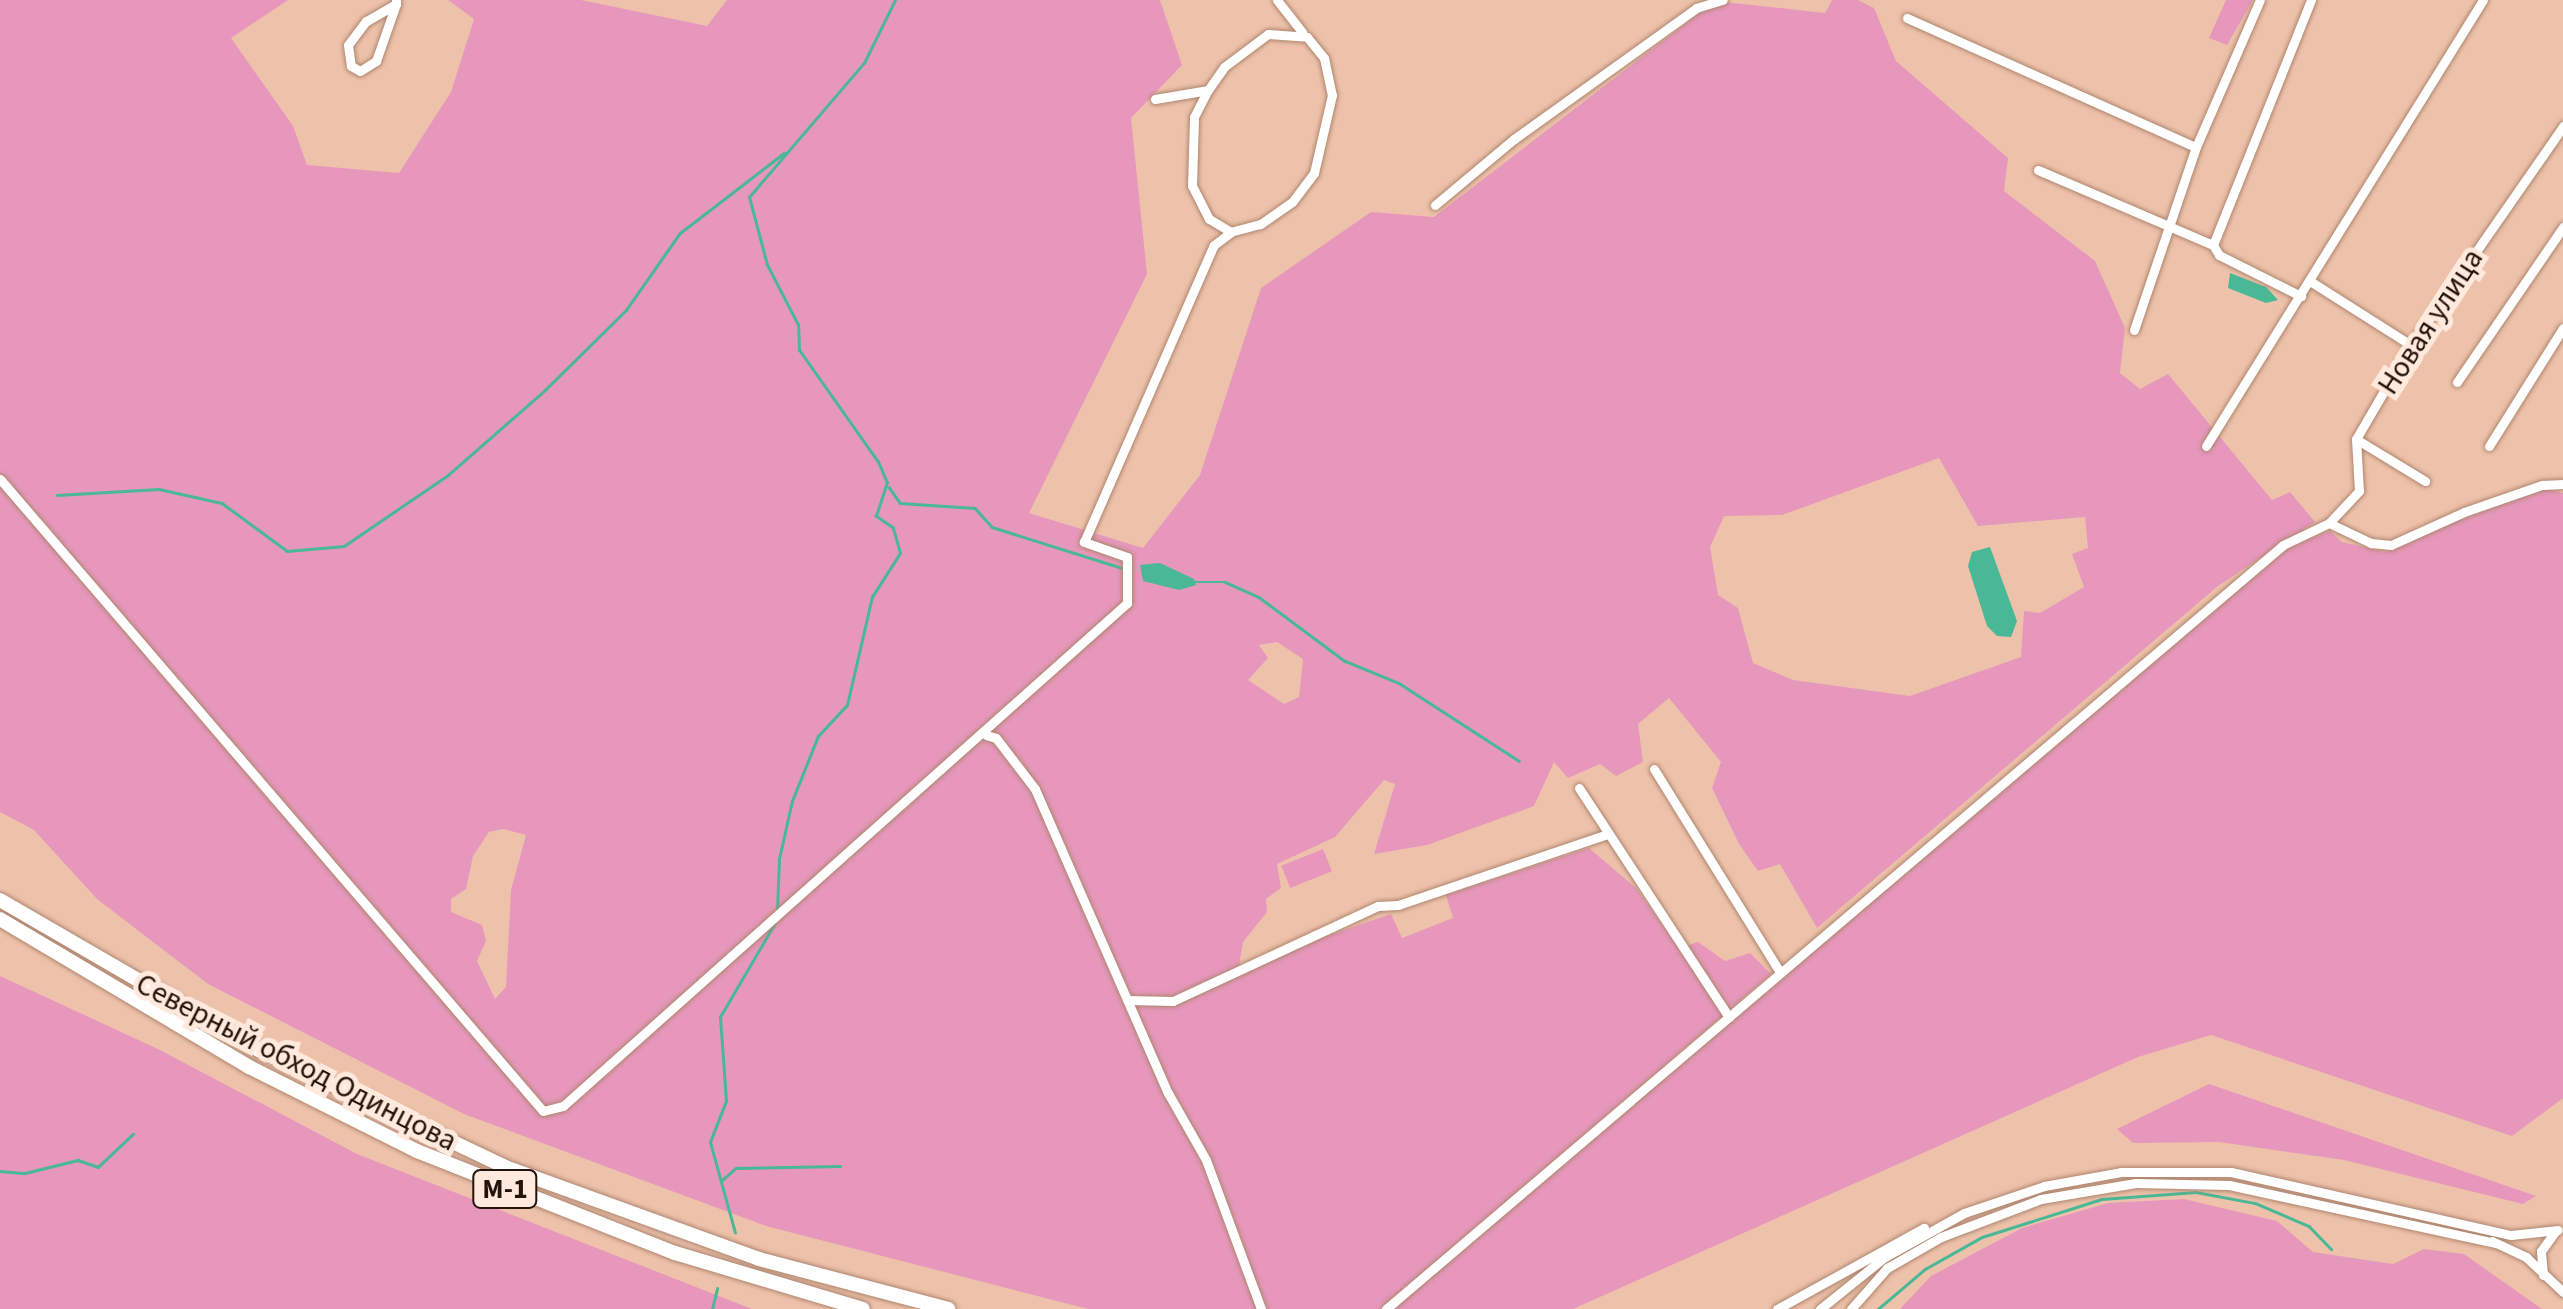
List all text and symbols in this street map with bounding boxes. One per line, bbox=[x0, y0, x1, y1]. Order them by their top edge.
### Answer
street label: Новая улица bbox=[2371, 242, 2491, 402]
street label: Северный обход Одинцова bbox=[130, 966, 462, 1160]
road number: М-1 bbox=[470, 1166, 540, 1212]

